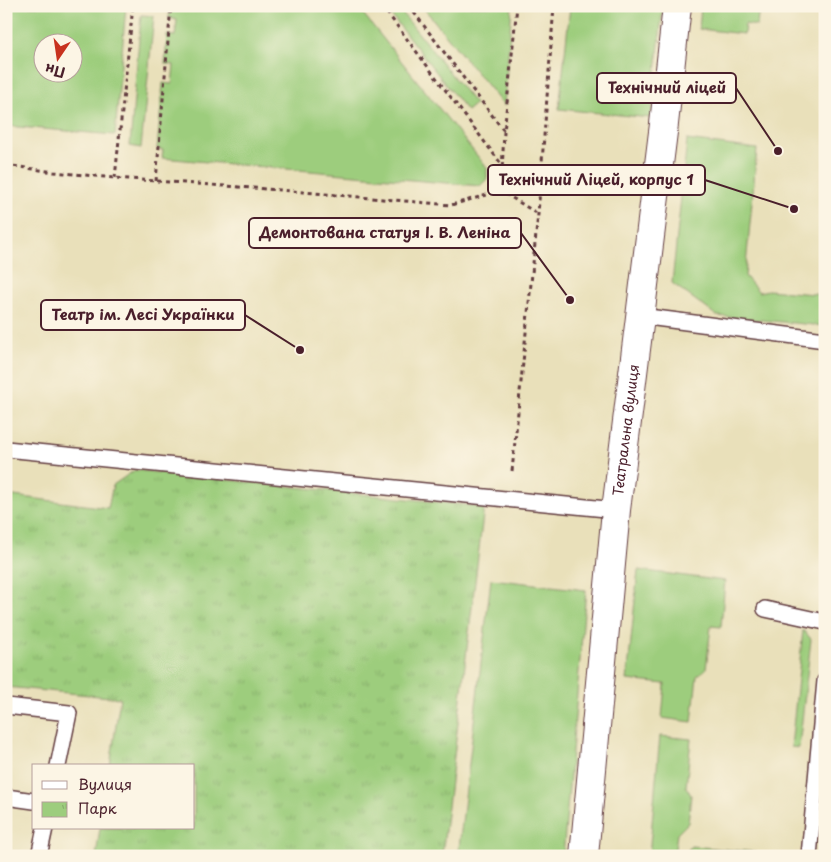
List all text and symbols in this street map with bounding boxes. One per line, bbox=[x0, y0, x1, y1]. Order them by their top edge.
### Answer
north arrow bbox=[32, 32, 82, 82]
text: Пн bbox=[43, 59, 67, 84]
callout: Технічний ліцей bbox=[597, 73, 736, 103]
text: Технічний ліцей bbox=[608, 75, 726, 98]
callout: Технічний Ліцей, корпус 1 bbox=[488, 165, 705, 195]
text: Технічний Ліцей, корпус 1 bbox=[498, 167, 694, 190]
callout: Демонтована статуя І. В. Леніна bbox=[249, 218, 521, 248]
text: Демонтована статуя І. В. Леніна bbox=[258, 220, 511, 243]
callout: Театр ім. Лесі Українки bbox=[41, 300, 245, 330]
text: Театр ім. Лесі Українки bbox=[51, 302, 235, 325]
street label: Театральна вулиця bbox=[607, 363, 644, 497]
legend bbox=[32, 764, 195, 830]
text: Вулиця bbox=[78, 772, 132, 795]
text: Парк bbox=[78, 796, 117, 819]

